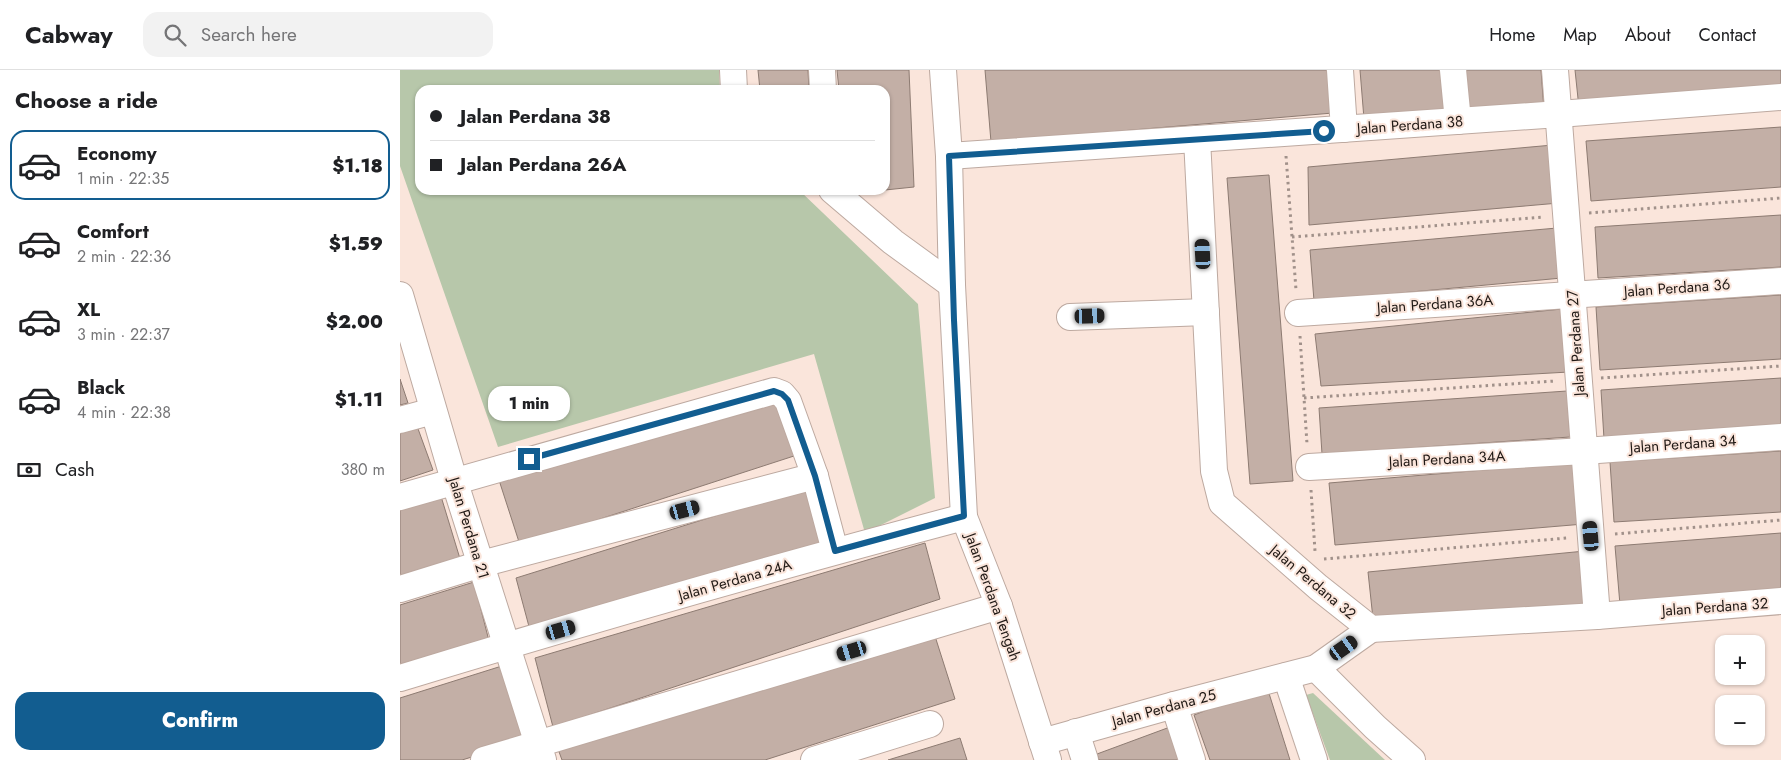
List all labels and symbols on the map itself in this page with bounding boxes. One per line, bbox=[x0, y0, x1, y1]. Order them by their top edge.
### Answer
street label: Jalan Perdana 38 bbox=[1354, 110, 1464, 140]
route start bbox=[1313, 120, 1335, 142]
car bbox=[1194, 239, 1211, 269]
street label: Jalan Perdana 36 bbox=[1621, 273, 1731, 303]
street label: Jalan Perdana 36A bbox=[1374, 289, 1494, 319]
street label: Jalan Perdana 27 bbox=[1561, 289, 1591, 399]
car bbox=[1074, 308, 1105, 324]
callout: 1 min bbox=[488, 386, 570, 422]
street label: Jalan Perdana 34 bbox=[1627, 429, 1737, 459]
street label: Jalan Perdana 34A bbox=[1386, 445, 1506, 473]
route end bbox=[518, 448, 540, 470]
street label: Jalan Perdana 21 bbox=[443, 473, 495, 581]
car bbox=[668, 499, 701, 521]
car bbox=[1582, 520, 1599, 552]
street label: Jalan Perdana Tengah bbox=[959, 528, 1026, 664]
street label: Jalan Perdana 32 bbox=[1264, 538, 1361, 625]
street label: Jalan Perdana 24A bbox=[674, 553, 794, 607]
street label: Jalan Perdana 32 bbox=[1659, 592, 1769, 622]
car bbox=[544, 619, 577, 641]
car bbox=[1327, 633, 1360, 663]
car bbox=[835, 639, 868, 663]
street label: Jalan Perdana 25 bbox=[1108, 684, 1218, 733]

